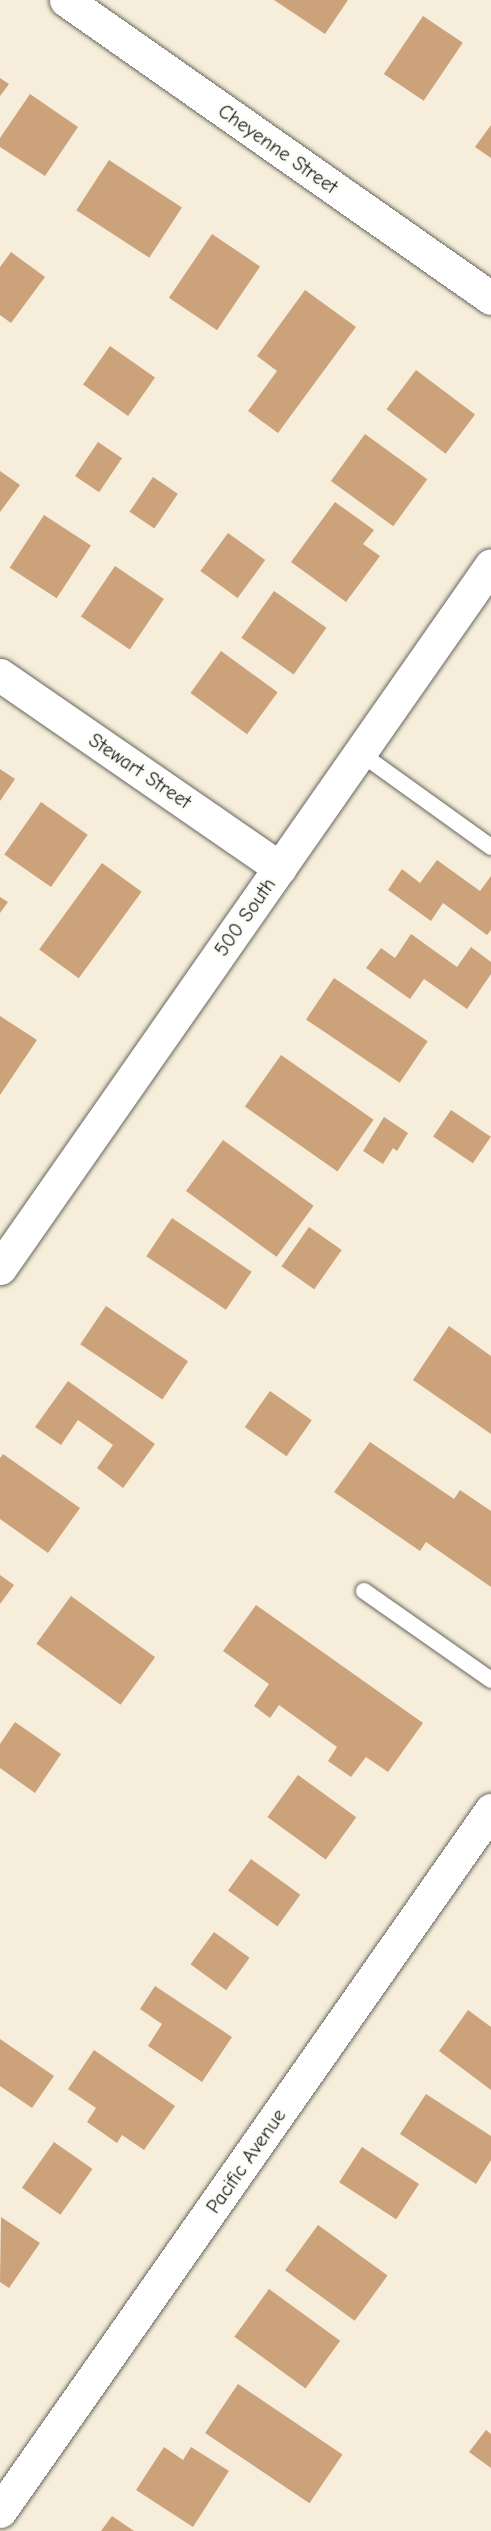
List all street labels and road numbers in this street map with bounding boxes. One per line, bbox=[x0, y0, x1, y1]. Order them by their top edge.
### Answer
street label: Cheyenne Street bbox=[214, 99, 342, 199]
street label: Stewart Street bbox=[84, 728, 196, 814]
street label: 500 South bbox=[209, 873, 281, 961]
street label: Pacific Avenue bbox=[201, 2104, 291, 2218]

